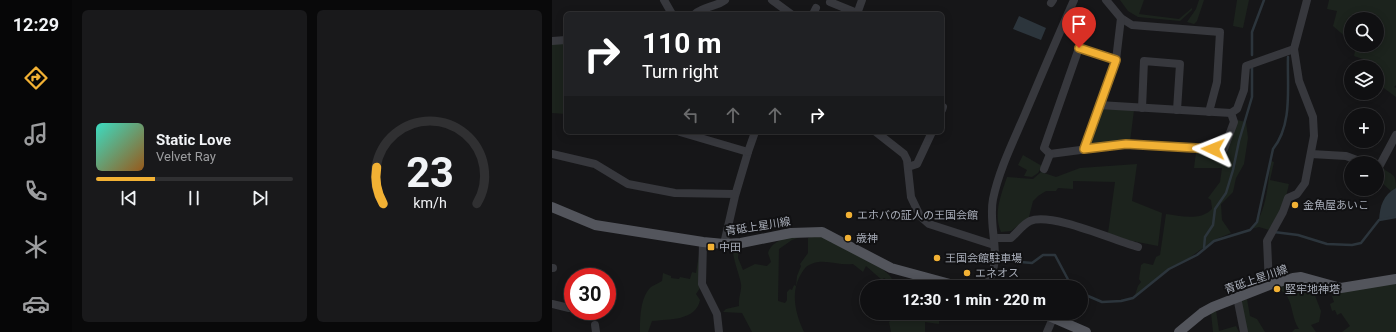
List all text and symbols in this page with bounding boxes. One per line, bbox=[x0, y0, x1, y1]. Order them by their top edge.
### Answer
pin bbox=[1062, 7.0, 1096, 48]
map controls bbox=[1344, 12, 1384, 196]
button: search bbox=[1344, 12, 1384, 52]
icon: arrive bbox=[1068, 13, 1090, 35]
text: 12:29 bbox=[13, 14, 59, 35]
text: 110 m bbox=[642, 27, 721, 60]
icon: right bbox=[576, 28, 628, 80]
button: layers bbox=[1344, 60, 1384, 100]
text: Turn right bbox=[642, 61, 719, 82]
icon: directions bbox=[22, 64, 50, 92]
icon: left bbox=[680, 104, 702, 126]
icon: ahead bbox=[722, 104, 744, 126]
icon: ahead bbox=[764, 104, 786, 126]
icon: right bbox=[806, 104, 828, 126]
button: + bbox=[1344, 108, 1384, 148]
icon: music bbox=[22, 120, 50, 148]
position arrow bbox=[1192, 128, 1234, 170]
text: Static Love bbox=[156, 131, 231, 149]
text: 23 bbox=[406, 148, 453, 197]
text: Velvet Ray bbox=[156, 149, 216, 164]
button: − bbox=[1344, 156, 1384, 196]
icon: phone bbox=[22, 177, 50, 205]
icon: previous bbox=[118, 187, 140, 209]
icon: pause bbox=[183, 187, 205, 209]
icon: next bbox=[249, 187, 271, 209]
text: km/h bbox=[413, 195, 446, 211]
place label: 金魚屋あいこ bbox=[1303, 199, 1369, 212]
marker: 金魚屋あいこ bbox=[1290, 200, 1300, 210]
place label: エホバの証人の王国会館 bbox=[857, 209, 978, 222]
marker: エホバの証人の王国会館 bbox=[844, 210, 854, 220]
street label: 青砥上星川線 bbox=[724, 215, 792, 238]
place label: 歳神 bbox=[856, 232, 878, 245]
icon: climate bbox=[22, 233, 50, 261]
marker: 歳神 bbox=[843, 233, 853, 243]
place label: 中田 bbox=[719, 241, 741, 254]
marker: 中田 bbox=[706, 242, 716, 252]
place label: 王国会館駐車場 bbox=[945, 252, 1022, 265]
marker: 王国会館駐車場 bbox=[932, 253, 942, 263]
street label: 青砥上星川線 bbox=[1223, 263, 1289, 296]
place label: エネオス bbox=[975, 267, 1019, 280]
speed limit sign: 30 bbox=[564, 268, 616, 320]
marker: エネオス bbox=[962, 268, 972, 278]
place label: 堅牢地神塔 bbox=[1285, 283, 1340, 296]
marker: 堅牢地神塔 bbox=[1272, 284, 1282, 294]
icon: car bbox=[22, 290, 50, 318]
text: 12:30 · 1 min · 220 m bbox=[902, 291, 1046, 309]

